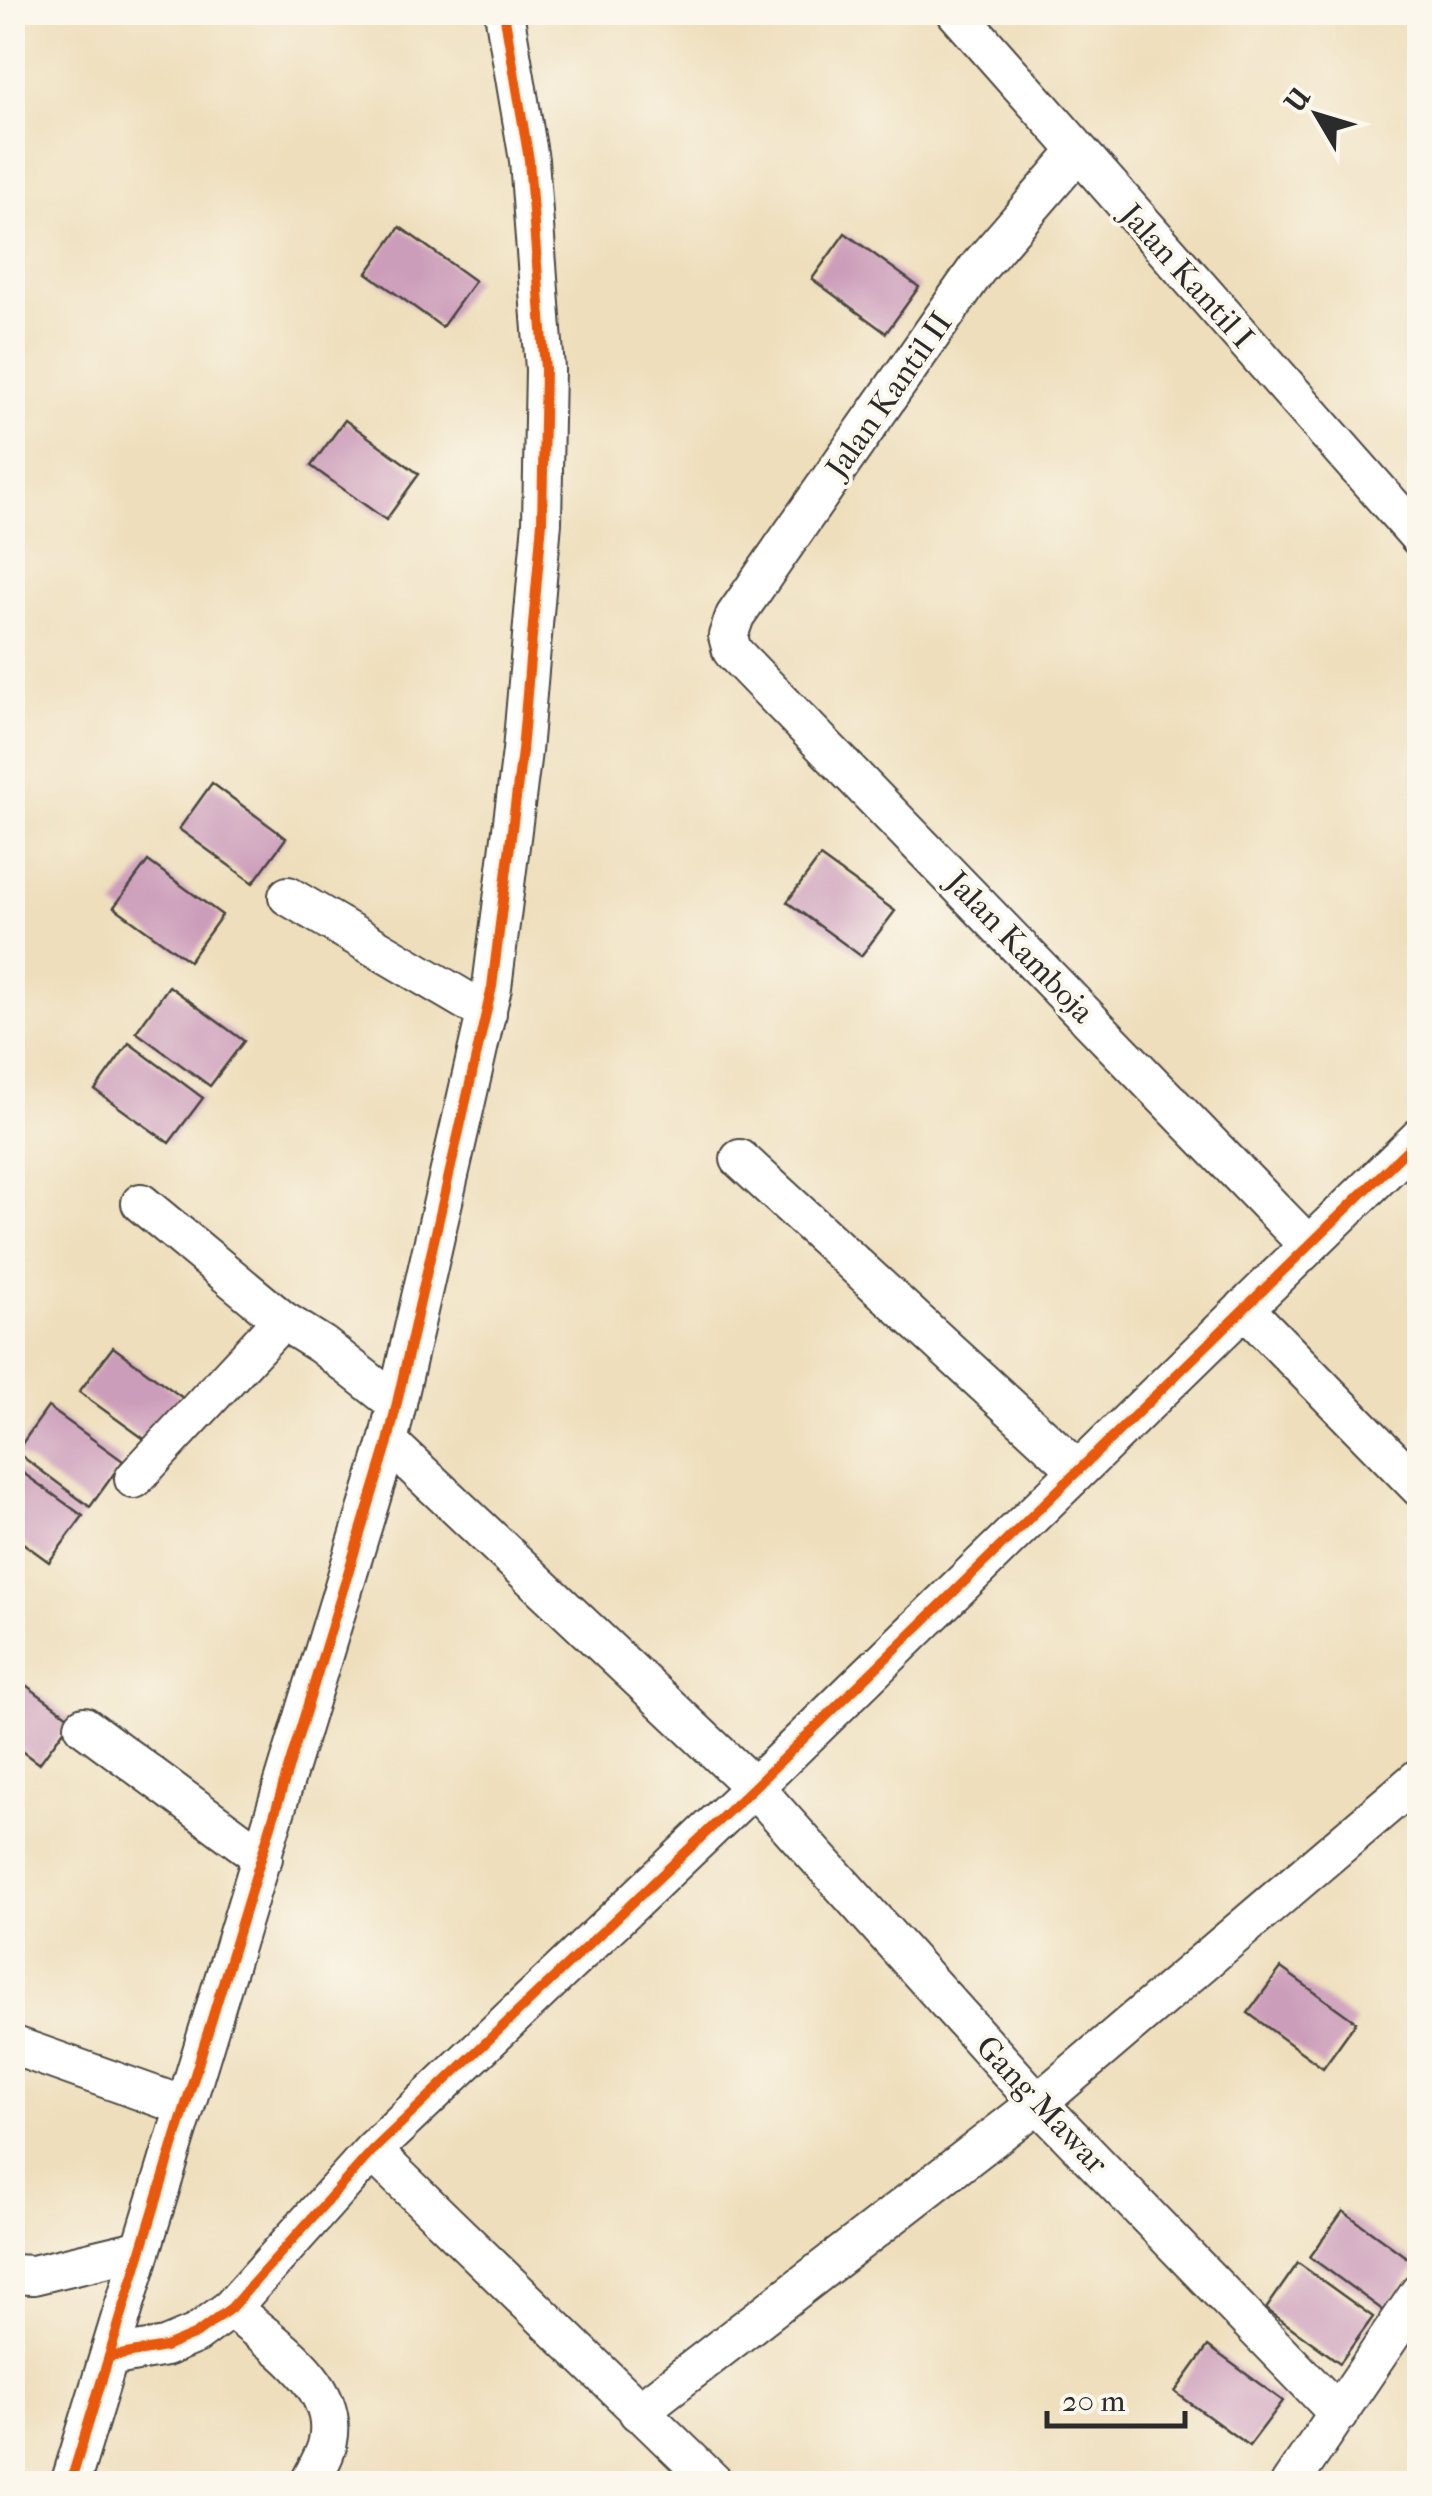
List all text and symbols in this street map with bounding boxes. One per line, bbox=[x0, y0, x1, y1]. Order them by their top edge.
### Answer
north arrow bbox=[1267, 65, 1367, 165]
text: U bbox=[1278, 81, 1318, 119]
street label: Jalan Kantil I bbox=[1111, 194, 1261, 356]
street label: Jalan Kantil II bbox=[817, 305, 960, 487]
street label: Jalan Kamboja bbox=[937, 862, 1102, 1031]
street label: Gang Mawar bbox=[969, 2028, 1116, 2182]
scale bar bbox=[1047, 2366, 1184, 2428]
text: 20 m bbox=[1062, 2384, 1125, 2419]

